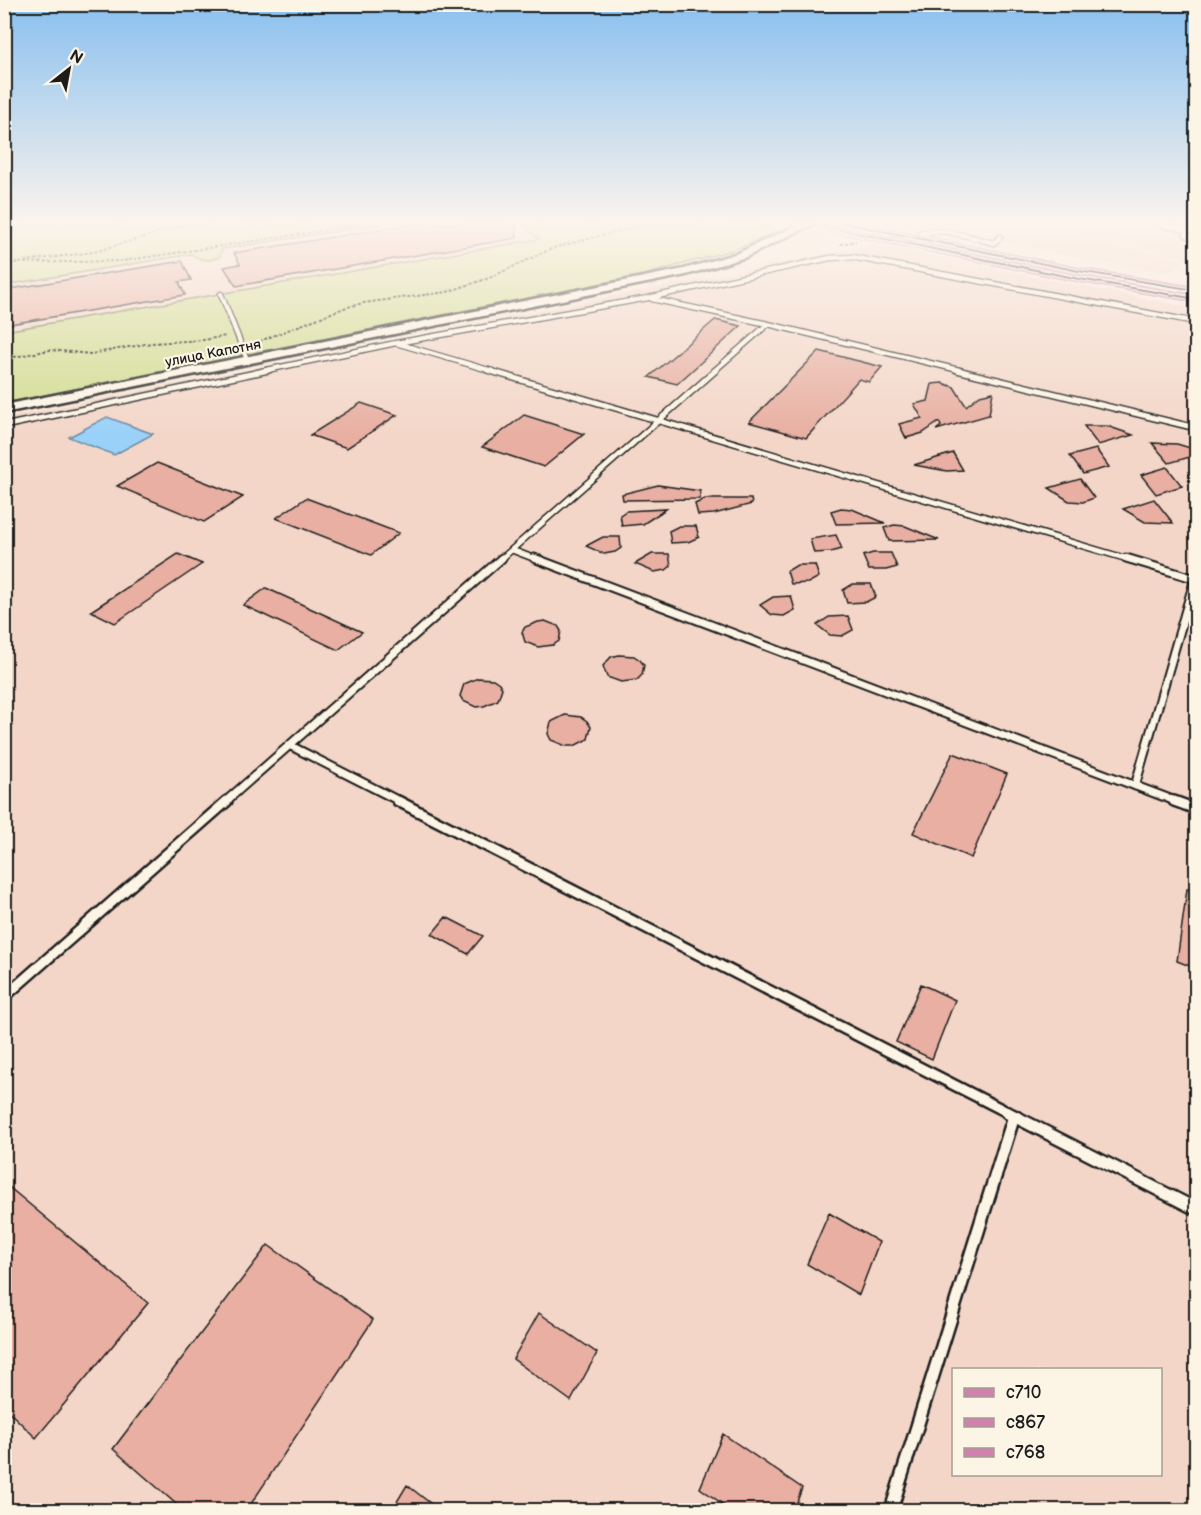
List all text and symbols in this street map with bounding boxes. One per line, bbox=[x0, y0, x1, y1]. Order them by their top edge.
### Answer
north arrow bbox=[39, 39, 99, 99]
text: N bbox=[66, 46, 86, 69]
street label: улица Капотня bbox=[164, 335, 263, 371]
legend bbox=[952, 1368, 1162, 1476]
text: с710 bbox=[1006, 1382, 1041, 1403]
text: с867 bbox=[1006, 1412, 1045, 1433]
text: с768 bbox=[1006, 1442, 1045, 1463]

